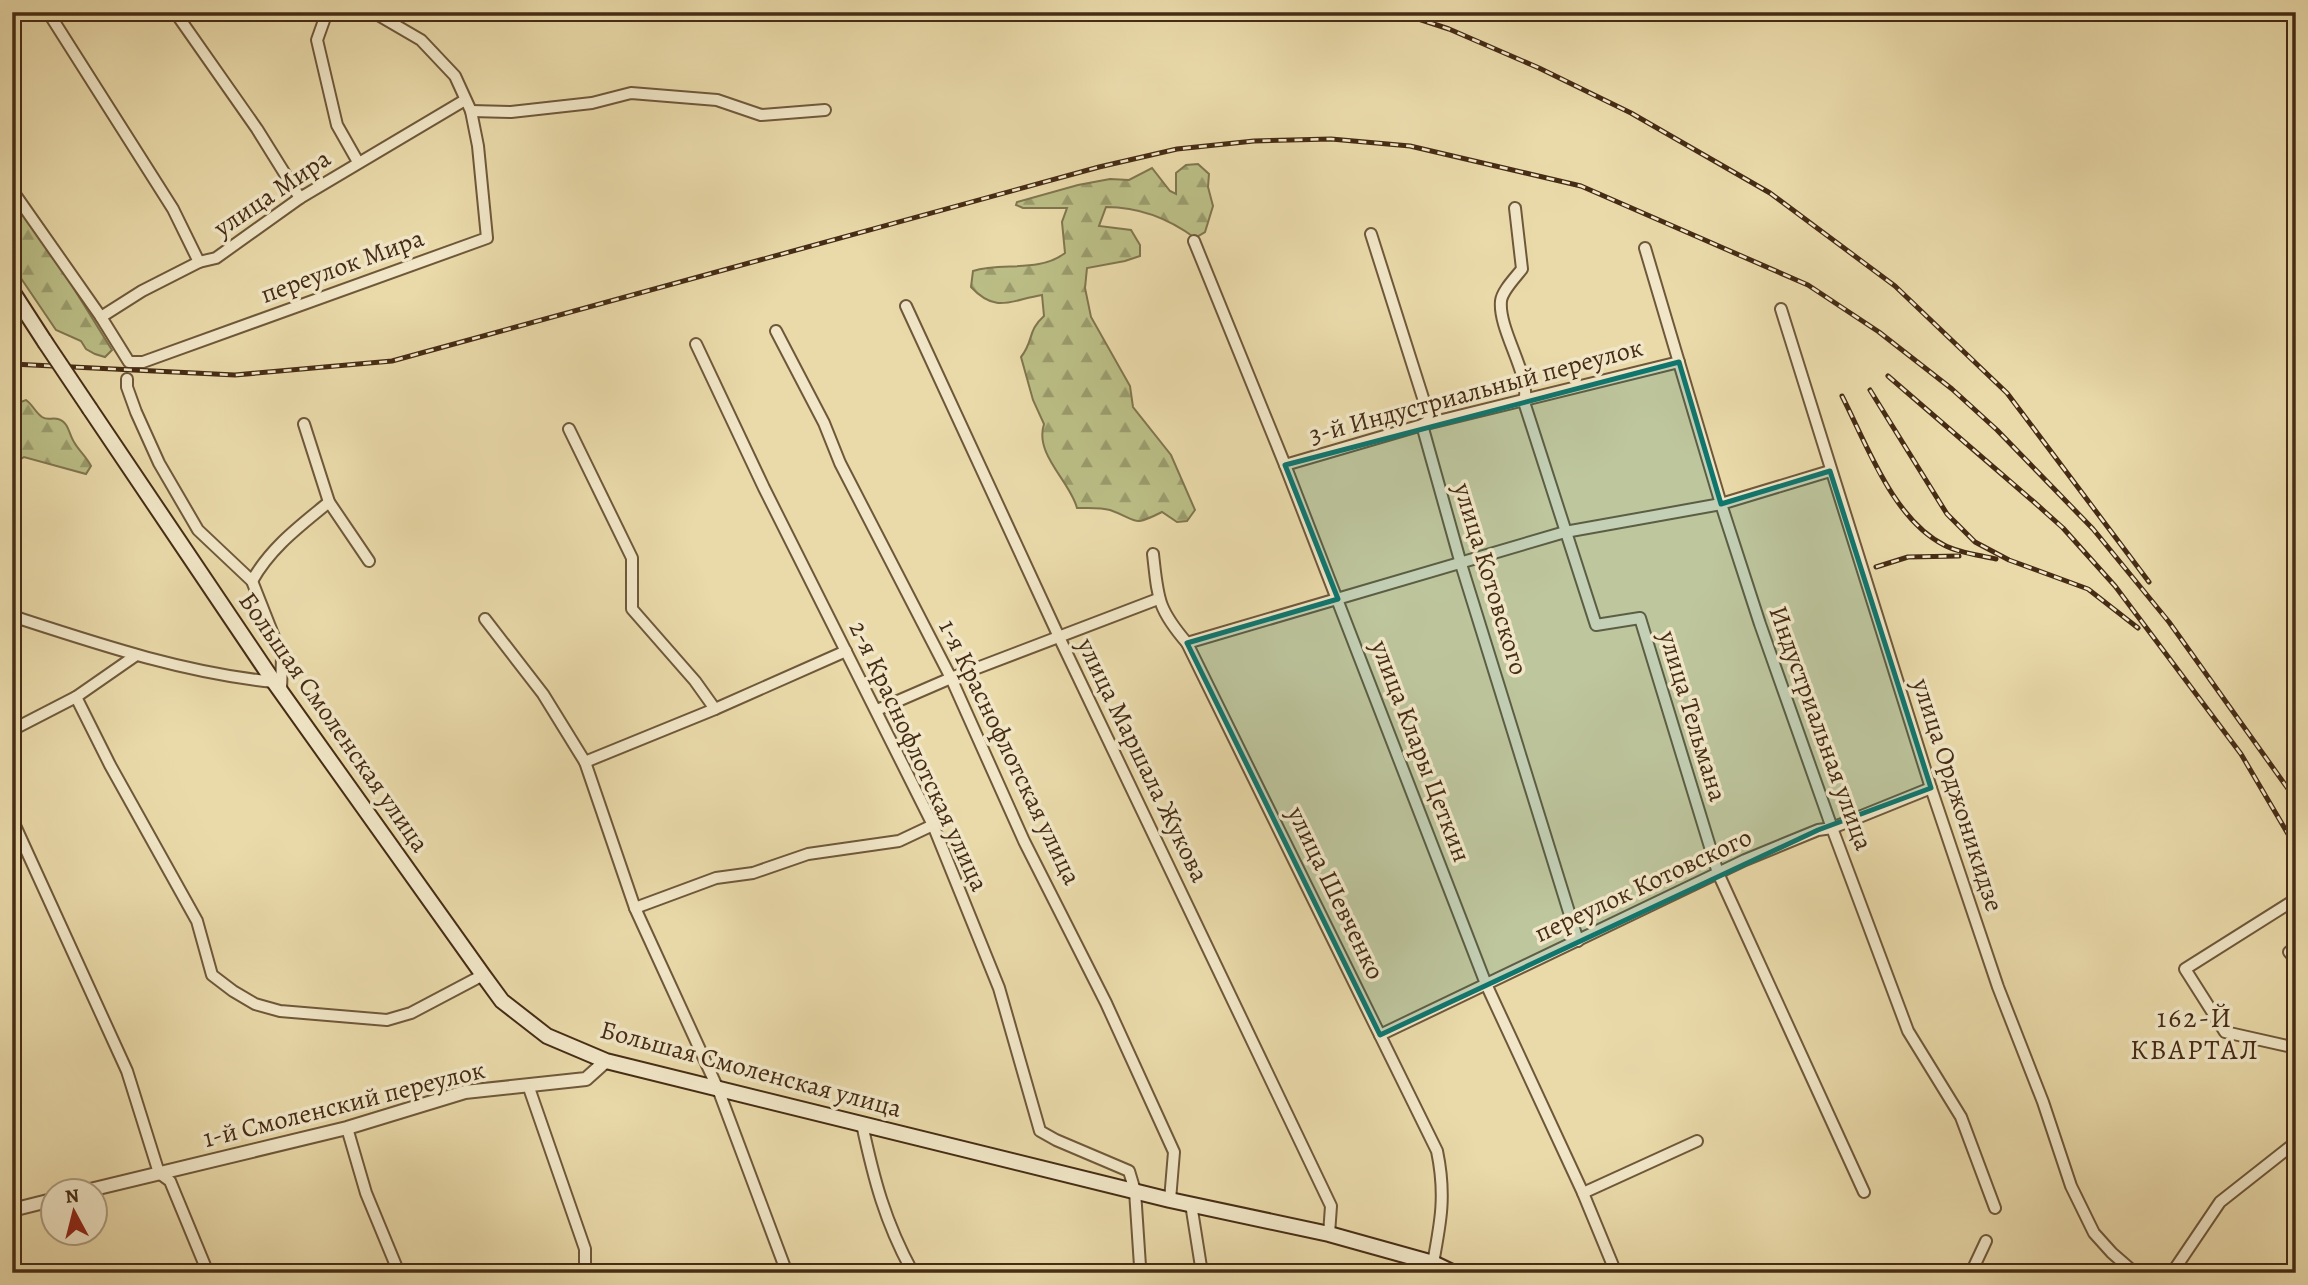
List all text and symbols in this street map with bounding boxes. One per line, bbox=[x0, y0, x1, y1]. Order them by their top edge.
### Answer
street label: улица Мира bbox=[206, 141, 337, 246]
street label: переулок Мира bbox=[256, 220, 428, 312]
street label: 3-й Индустриальный переулок bbox=[1305, 330, 1647, 452]
street label: улица Котовского bbox=[1445, 478, 1537, 679]
street label: Большая Смоленская улица bbox=[231, 585, 437, 859]
street label: Индустриальная улица bbox=[1760, 601, 1882, 855]
street label: 1-я Краснофлотская улица bbox=[930, 614, 1090, 890]
street label: 2-я Краснофлотская улица bbox=[841, 615, 997, 897]
street label: улица Тельмана bbox=[1650, 625, 1736, 806]
street label: улица Маршала Жукова bbox=[1068, 631, 1217, 888]
street label: улица Клары Цеткин bbox=[1362, 634, 1479, 867]
street label: улица Орджоникидзе bbox=[1903, 673, 2012, 916]
street label: улица Шевченко bbox=[1279, 800, 1393, 985]
street label: переулок Котовского bbox=[1529, 819, 1757, 951]
district label: 162-Й КВАРТАЛ bbox=[2130, 999, 2260, 1069]
street label: Большая Смоленская улица bbox=[597, 1012, 905, 1126]
street label: 1-й Смоленский переулок bbox=[199, 1052, 489, 1156]
north arrow bbox=[38, 1176, 108, 1246]
text: N bbox=[64, 1182, 81, 1210]

